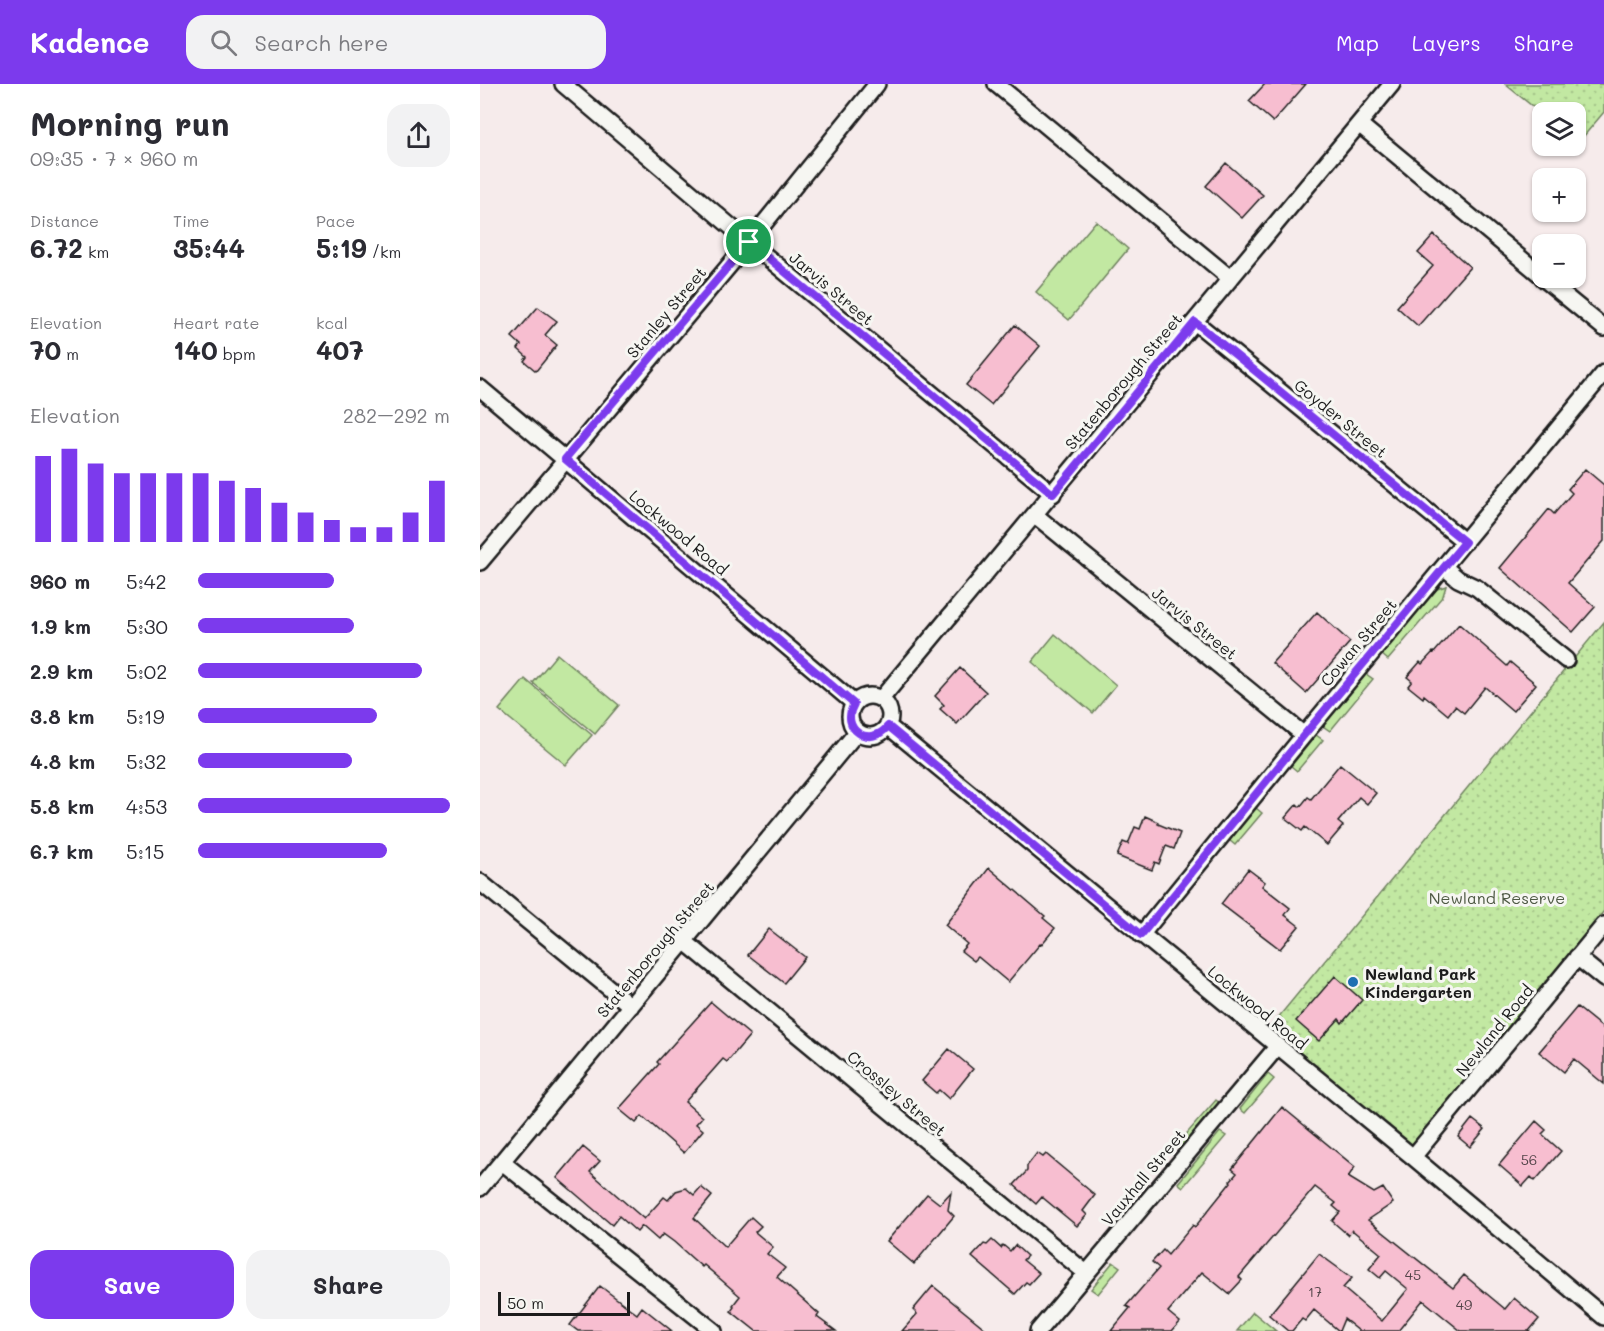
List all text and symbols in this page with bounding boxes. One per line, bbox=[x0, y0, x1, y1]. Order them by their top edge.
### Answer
search box bbox=[186, 15, 606, 69]
text: Kadence bbox=[30, 24, 150, 60]
icon: search bbox=[207, 26, 240, 59]
text: Search here bbox=[255, 28, 388, 57]
text: Map bbox=[1336, 29, 1379, 56]
text: Layers bbox=[1412, 29, 1481, 56]
text: Share bbox=[1514, 29, 1574, 56]
text: Morning run bbox=[30, 101, 230, 144]
map controls bbox=[1532, 102, 1586, 288]
button: layers bbox=[1532, 102, 1586, 156]
button: share bbox=[387, 104, 450, 167]
text: 09:35 · 7 × 960 m bbox=[30, 145, 199, 171]
button: + bbox=[1532, 168, 1586, 222]
text: Distance bbox=[30, 210, 99, 231]
text: Time bbox=[173, 210, 209, 231]
text: Pace bbox=[316, 210, 355, 231]
pin bbox=[723, 216, 774, 267]
icon: arrive bbox=[732, 225, 765, 258]
text: 6.72 bbox=[30, 231, 83, 265]
text: 35:44 bbox=[173, 231, 245, 265]
text: 5:19 bbox=[316, 231, 367, 265]
button: − bbox=[1532, 234, 1586, 288]
text: km bbox=[83, 241, 109, 262]
text: /km bbox=[367, 241, 401, 262]
street label: Jarvis Street bbox=[785, 247, 879, 329]
street label: Stanley Street bbox=[622, 262, 710, 362]
street label: Statenborough Street bbox=[1060, 308, 1186, 454]
text: Elevation bbox=[30, 312, 102, 333]
text: Heart rate bbox=[173, 312, 259, 333]
text: kcal bbox=[316, 312, 348, 333]
text: 70 bbox=[30, 333, 61, 367]
text: 140 bbox=[173, 333, 218, 367]
text: 407 bbox=[316, 333, 364, 367]
text: m bbox=[61, 343, 79, 364]
text: bpm bbox=[218, 343, 256, 364]
street label: Goyder Street bbox=[1290, 374, 1392, 462]
text: Elevation bbox=[30, 402, 120, 428]
text: 282–292 m bbox=[343, 402, 450, 428]
street label: Lockwood Road bbox=[625, 485, 733, 579]
text: 960 m bbox=[30, 568, 90, 594]
text: 5:42 bbox=[126, 568, 167, 594]
street label: Jarvis Street bbox=[1148, 582, 1242, 664]
street label: Cowan Street bbox=[1315, 594, 1401, 690]
text: 1.9 km bbox=[30, 613, 91, 639]
text: 5:30 bbox=[126, 613, 168, 639]
text: 2.9 km bbox=[30, 658, 93, 684]
text: 5:02 bbox=[126, 658, 167, 684]
text: 3.8 km bbox=[30, 703, 94, 729]
text: 5:19 bbox=[126, 703, 165, 729]
text: 4.8 km bbox=[30, 748, 95, 774]
text: 5:32 bbox=[126, 748, 167, 774]
text: 5.8 km bbox=[30, 793, 94, 819]
text: 4:53 bbox=[126, 793, 167, 819]
text: 6.7 km bbox=[30, 838, 93, 864]
text: 5:15 bbox=[126, 838, 164, 864]
street label: Statenborough Street bbox=[592, 876, 718, 1022]
park label: Newland Reserve bbox=[1429, 887, 1565, 908]
street label: Lockwood Road bbox=[1204, 960, 1312, 1054]
place label: Newland Park Kindergarten bbox=[1365, 963, 1476, 1002]
marker: Newland Park Kindergarten bbox=[1346, 975, 1360, 989]
street label: Newland Road bbox=[1451, 980, 1537, 1080]
street label: Crossley Street bbox=[843, 1045, 951, 1141]
street label: Vauxhall Street bbox=[1096, 1124, 1190, 1230]
house number: 56 bbox=[1521, 1150, 1537, 1169]
button: Save bbox=[30, 1250, 234, 1319]
button: Share bbox=[246, 1250, 450, 1319]
house number: 45 bbox=[1405, 1265, 1421, 1284]
house number: 17 bbox=[1308, 1282, 1322, 1301]
scale bar bbox=[498, 1289, 630, 1316]
text: 50 m bbox=[507, 1292, 544, 1313]
house number: 49 bbox=[1456, 1295, 1472, 1314]

